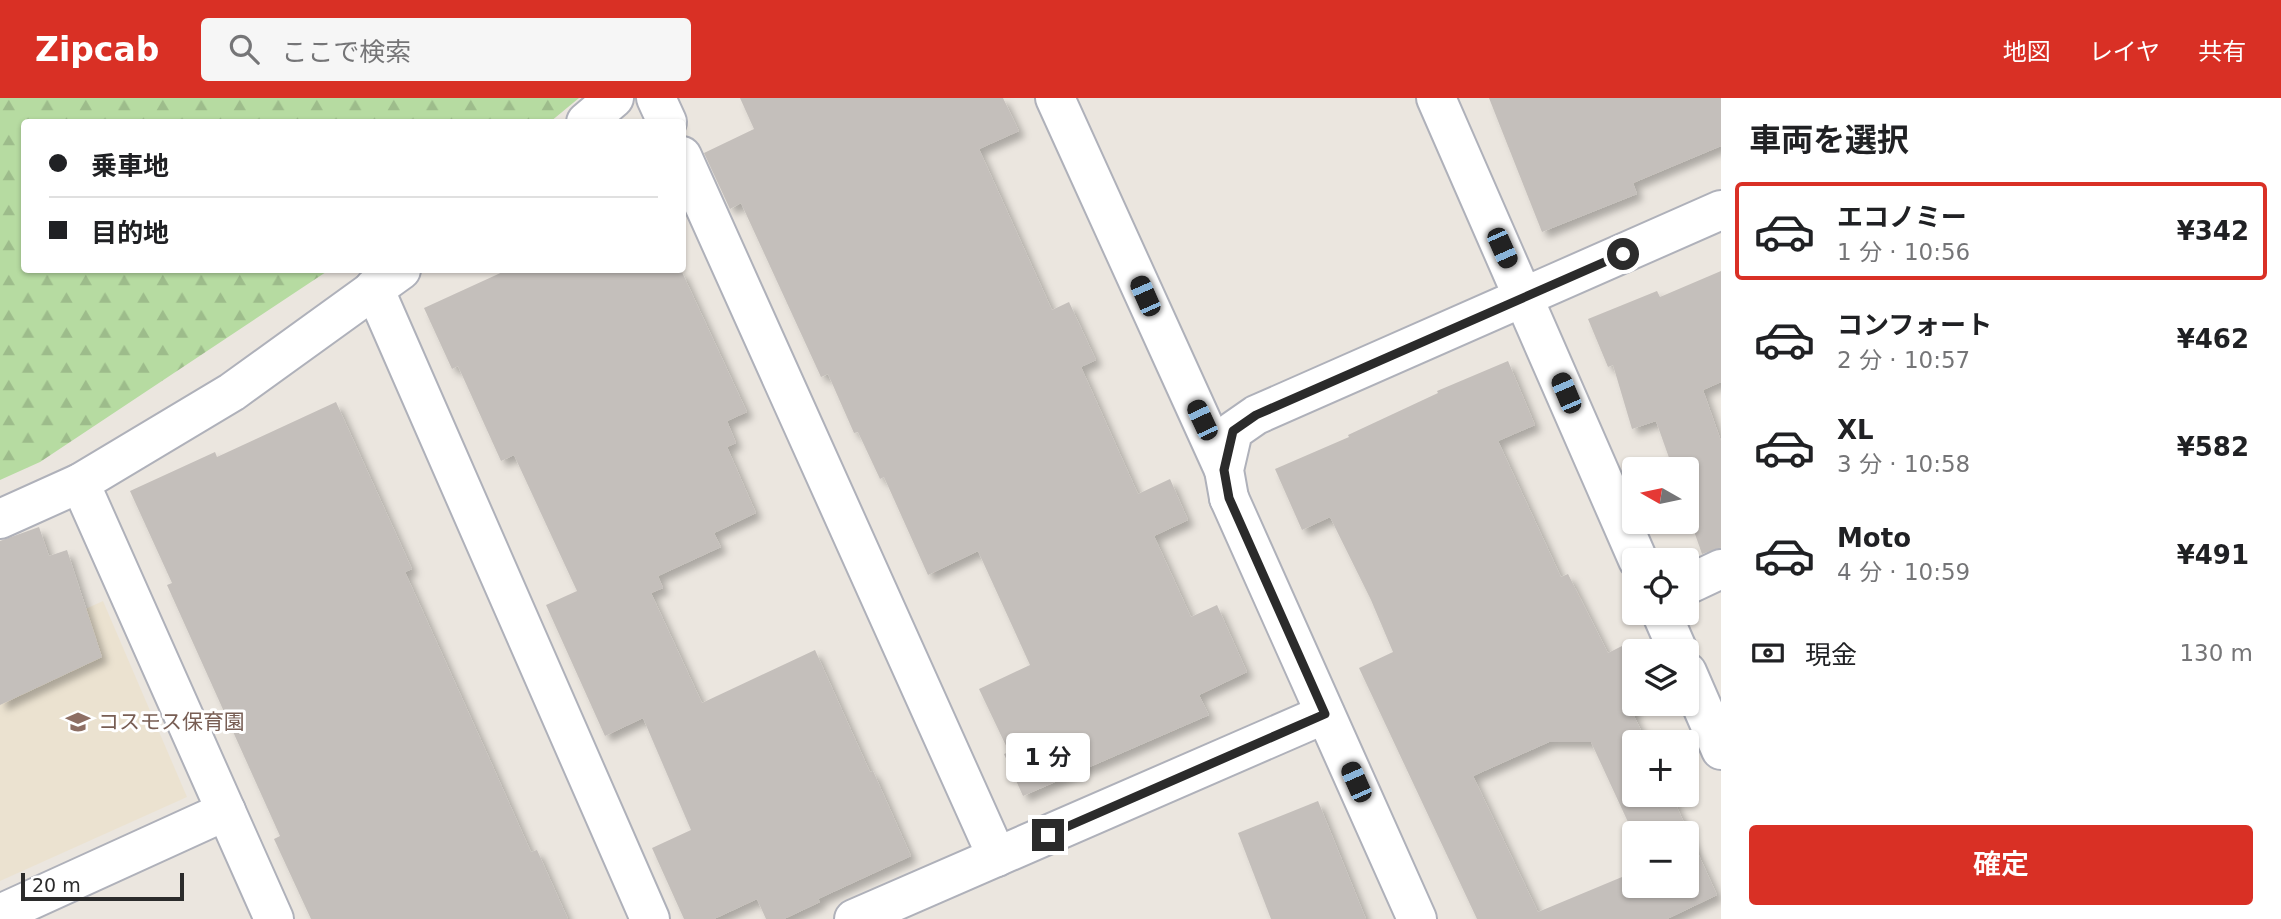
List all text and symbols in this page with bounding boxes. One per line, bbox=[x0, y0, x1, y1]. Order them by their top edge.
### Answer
search box bbox=[201, 18, 691, 81]
text: Zipcab bbox=[35, 30, 159, 69]
icon: search bbox=[225, 30, 263, 68]
text: ここで検索 bbox=[281, 37, 411, 67]
text: 地図 bbox=[2003, 38, 2051, 66]
text: レイヤ bbox=[2089, 38, 2160, 66]
text: 共有 bbox=[2198, 38, 2246, 66]
text: 車両を選択 bbox=[1749, 121, 1909, 159]
text: 乗車地 bbox=[91, 151, 169, 181]
icon: car bbox=[1753, 200, 1816, 263]
text: エコノミー bbox=[1837, 202, 1967, 232]
text: ¥342 bbox=[2177, 216, 2249, 246]
text: 目的地 bbox=[91, 218, 169, 248]
car bbox=[1484, 225, 1521, 271]
route start bbox=[1607, 238, 1639, 270]
text: 1 分 · 10:56 bbox=[1837, 239, 1970, 265]
car bbox=[1127, 273, 1164, 319]
icon: car bbox=[1753, 308, 1816, 371]
text: コンフォート bbox=[1837, 310, 1992, 340]
text: ¥462 bbox=[2177, 324, 2249, 354]
text: 2 分 · 10:57 bbox=[1837, 347, 1970, 373]
car bbox=[1549, 370, 1584, 416]
car bbox=[1184, 397, 1221, 443]
text: XL bbox=[1837, 415, 1874, 445]
icon: car bbox=[1753, 416, 1816, 479]
text: ¥582 bbox=[2177, 432, 2249, 462]
text: 3 分 · 10:58 bbox=[1837, 451, 1970, 477]
north arrow bbox=[1622, 457, 1699, 534]
map controls bbox=[1622, 457, 1699, 898]
text: Moto bbox=[1837, 523, 1911, 553]
icon: car bbox=[1753, 524, 1816, 587]
text: ¥491 bbox=[2177, 540, 2249, 570]
button: locate bbox=[1622, 548, 1699, 625]
text: 4 分 · 10:59 bbox=[1837, 559, 1970, 585]
icon: cash bbox=[1749, 634, 1787, 672]
button: layers bbox=[1622, 639, 1699, 716]
text: 現金 bbox=[1805, 640, 1857, 670]
text: 130 m bbox=[2179, 640, 2253, 666]
school or university icon: コスモス保育園 bbox=[64, 708, 92, 736]
place label: コスモス保育園 bbox=[98, 710, 245, 734]
button: + bbox=[1622, 730, 1699, 807]
callout: 1 分 bbox=[1006, 734, 1090, 782]
text: 1 分 bbox=[1024, 744, 1072, 770]
car bbox=[1338, 759, 1375, 805]
route end bbox=[1032, 819, 1064, 851]
button: − bbox=[1622, 821, 1699, 898]
button: 確定 bbox=[1749, 825, 2253, 905]
scale bar bbox=[21, 870, 184, 902]
text: 20 m bbox=[32, 874, 81, 896]

